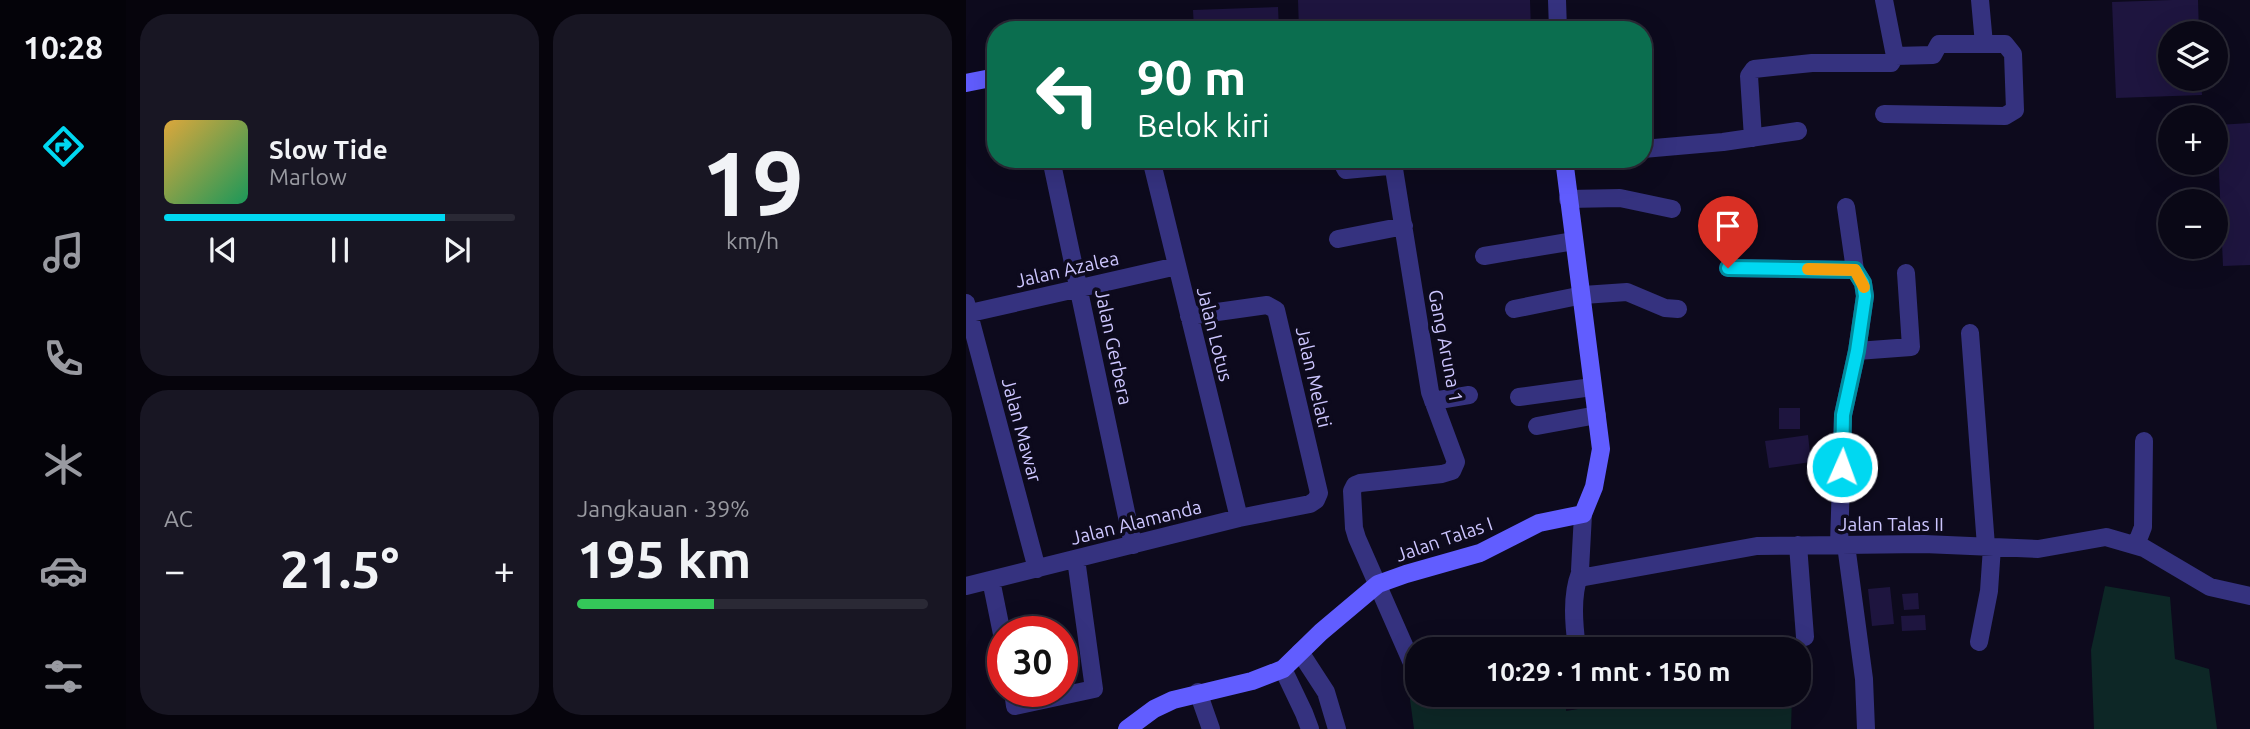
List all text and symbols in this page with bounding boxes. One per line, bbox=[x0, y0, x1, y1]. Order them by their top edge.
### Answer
map controls bbox=[2158, 21, 2228, 259]
button: layers bbox=[2158, 21, 2228, 91]
text: 10:28 bbox=[23, 29, 103, 65]
icon: left bbox=[1022, 49, 1113, 140]
text: 90 m bbox=[1137, 49, 1246, 104]
button: + bbox=[2158, 105, 2228, 175]
text: Belok kiri bbox=[1137, 107, 1269, 143]
icon: directions bbox=[39, 122, 88, 171]
text: 19 bbox=[701, 131, 804, 233]
text: Slow Tide bbox=[269, 135, 388, 164]
text: Marlow bbox=[269, 164, 347, 189]
button: − bbox=[2158, 189, 2228, 259]
pin bbox=[1698, 196, 1758, 268]
icon: arrive bbox=[1709, 207, 1747, 245]
icon: music bbox=[39, 228, 88, 277]
text: km/h bbox=[726, 228, 779, 253]
icon: previous bbox=[204, 231, 242, 269]
icon: pause bbox=[321, 231, 359, 269]
icon: next bbox=[438, 231, 476, 269]
street label: Jalan Azalea bbox=[1013, 246, 1121, 292]
street label: Jalan Lotus bbox=[1193, 285, 1237, 383]
street label: Jalan Gerbera bbox=[1091, 287, 1137, 407]
street label: Gang Aruna 1 bbox=[1424, 288, 1468, 404]
street label: Jalan Melati bbox=[1292, 324, 1336, 430]
icon: phone bbox=[39, 334, 88, 383]
street label: Jalan Mawar bbox=[998, 375, 1046, 485]
position arrow bbox=[1805, 430, 1879, 504]
icon: climate bbox=[39, 440, 88, 489]
street label: Jalan Alamanda bbox=[1068, 495, 1204, 549]
text: Jangkauan · 39% bbox=[577, 496, 749, 521]
text: AC bbox=[164, 506, 193, 531]
street label: Jalan Talas I bbox=[1393, 512, 1495, 566]
street label: Jalan Talas II bbox=[1838, 513, 1944, 535]
text: 195 km bbox=[577, 530, 751, 588]
text: 21.5° bbox=[280, 540, 399, 598]
icon: car bbox=[39, 546, 88, 595]
text: − bbox=[164, 549, 185, 591]
text: + bbox=[494, 549, 515, 591]
speed limit sign: 30 bbox=[987, 616, 1078, 707]
icon: filters bbox=[39, 652, 88, 701]
text: 10:29 · 1 mnt · 150 m bbox=[1486, 657, 1730, 686]

